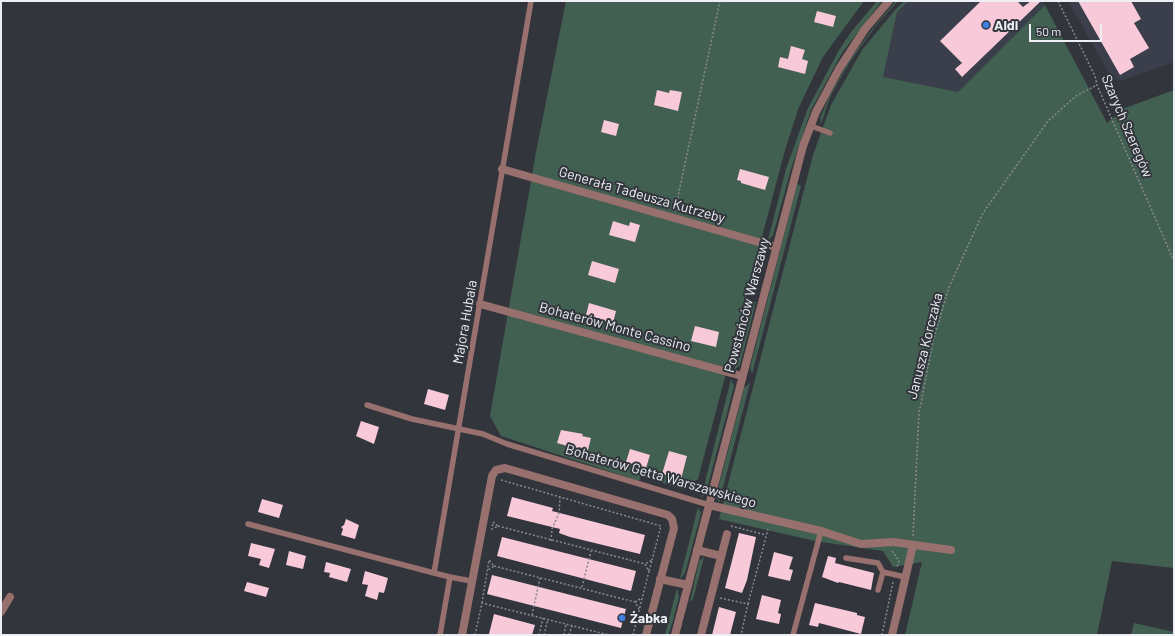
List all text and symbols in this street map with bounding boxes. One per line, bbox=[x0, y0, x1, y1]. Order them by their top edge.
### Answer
scale bar bbox=[1031, 16, 1104, 42]
place label: Aldi bbox=[994, 17, 1018, 33]
marker: Aldi bbox=[981, 20, 991, 30]
text: 50 m bbox=[1036, 24, 1061, 38]
street label: Szarych Szeregów bbox=[1098, 72, 1156, 180]
street label: Generała Tadeusza Kutrzeby bbox=[557, 163, 727, 227]
street label: Powstańców Warszawy bbox=[721, 236, 773, 374]
street label: Majora Hubala bbox=[449, 279, 481, 365]
street label: Janusza Korczaka bbox=[904, 291, 946, 401]
street label: Bohaterów Monte Cassino bbox=[537, 299, 693, 355]
street label: Bohaterów Getta Warszawskiego bbox=[563, 441, 759, 511]
place label: Żabka bbox=[630, 610, 668, 626]
marker: Żabka bbox=[617, 613, 627, 623]

